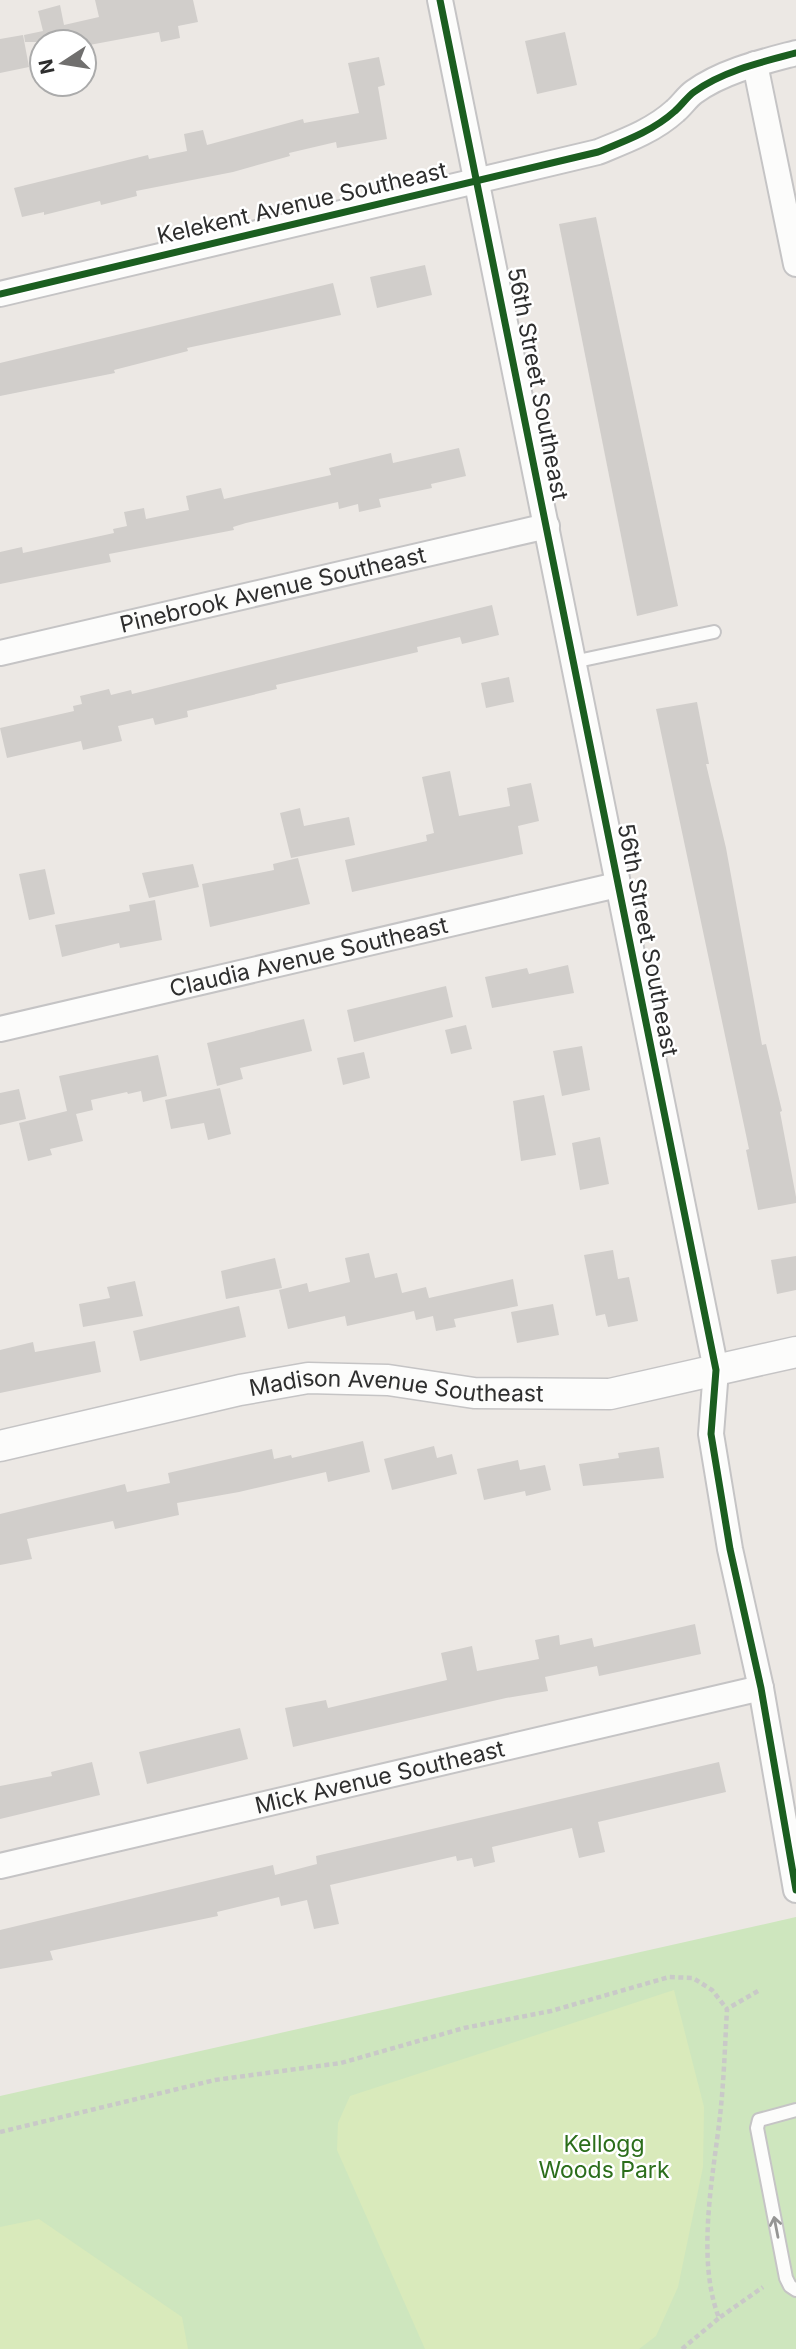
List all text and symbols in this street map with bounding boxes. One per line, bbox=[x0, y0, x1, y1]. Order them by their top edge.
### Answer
north arrow bbox=[28, 28, 98, 98]
text: N bbox=[34, 57, 60, 76]
street label: Kelekent Avenue Southeast bbox=[154, 156, 450, 250]
street label: 56th Street Southeast bbox=[502, 265, 574, 503]
street label: Pinebrook Avenue Southeast bbox=[117, 541, 429, 639]
street label: 56th Street Southeast bbox=[612, 821, 684, 1059]
street label: Claudia Avenue Southeast bbox=[167, 911, 451, 1003]
street label: Madison Avenue Southeast bbox=[247, 1363, 544, 1408]
street label: Mick Avenue Southeast bbox=[252, 1734, 508, 1820]
park label: Kellogg Woods Park bbox=[538, 2130, 670, 2184]
one-way arrow bbox=[769, 2216, 783, 2239]

